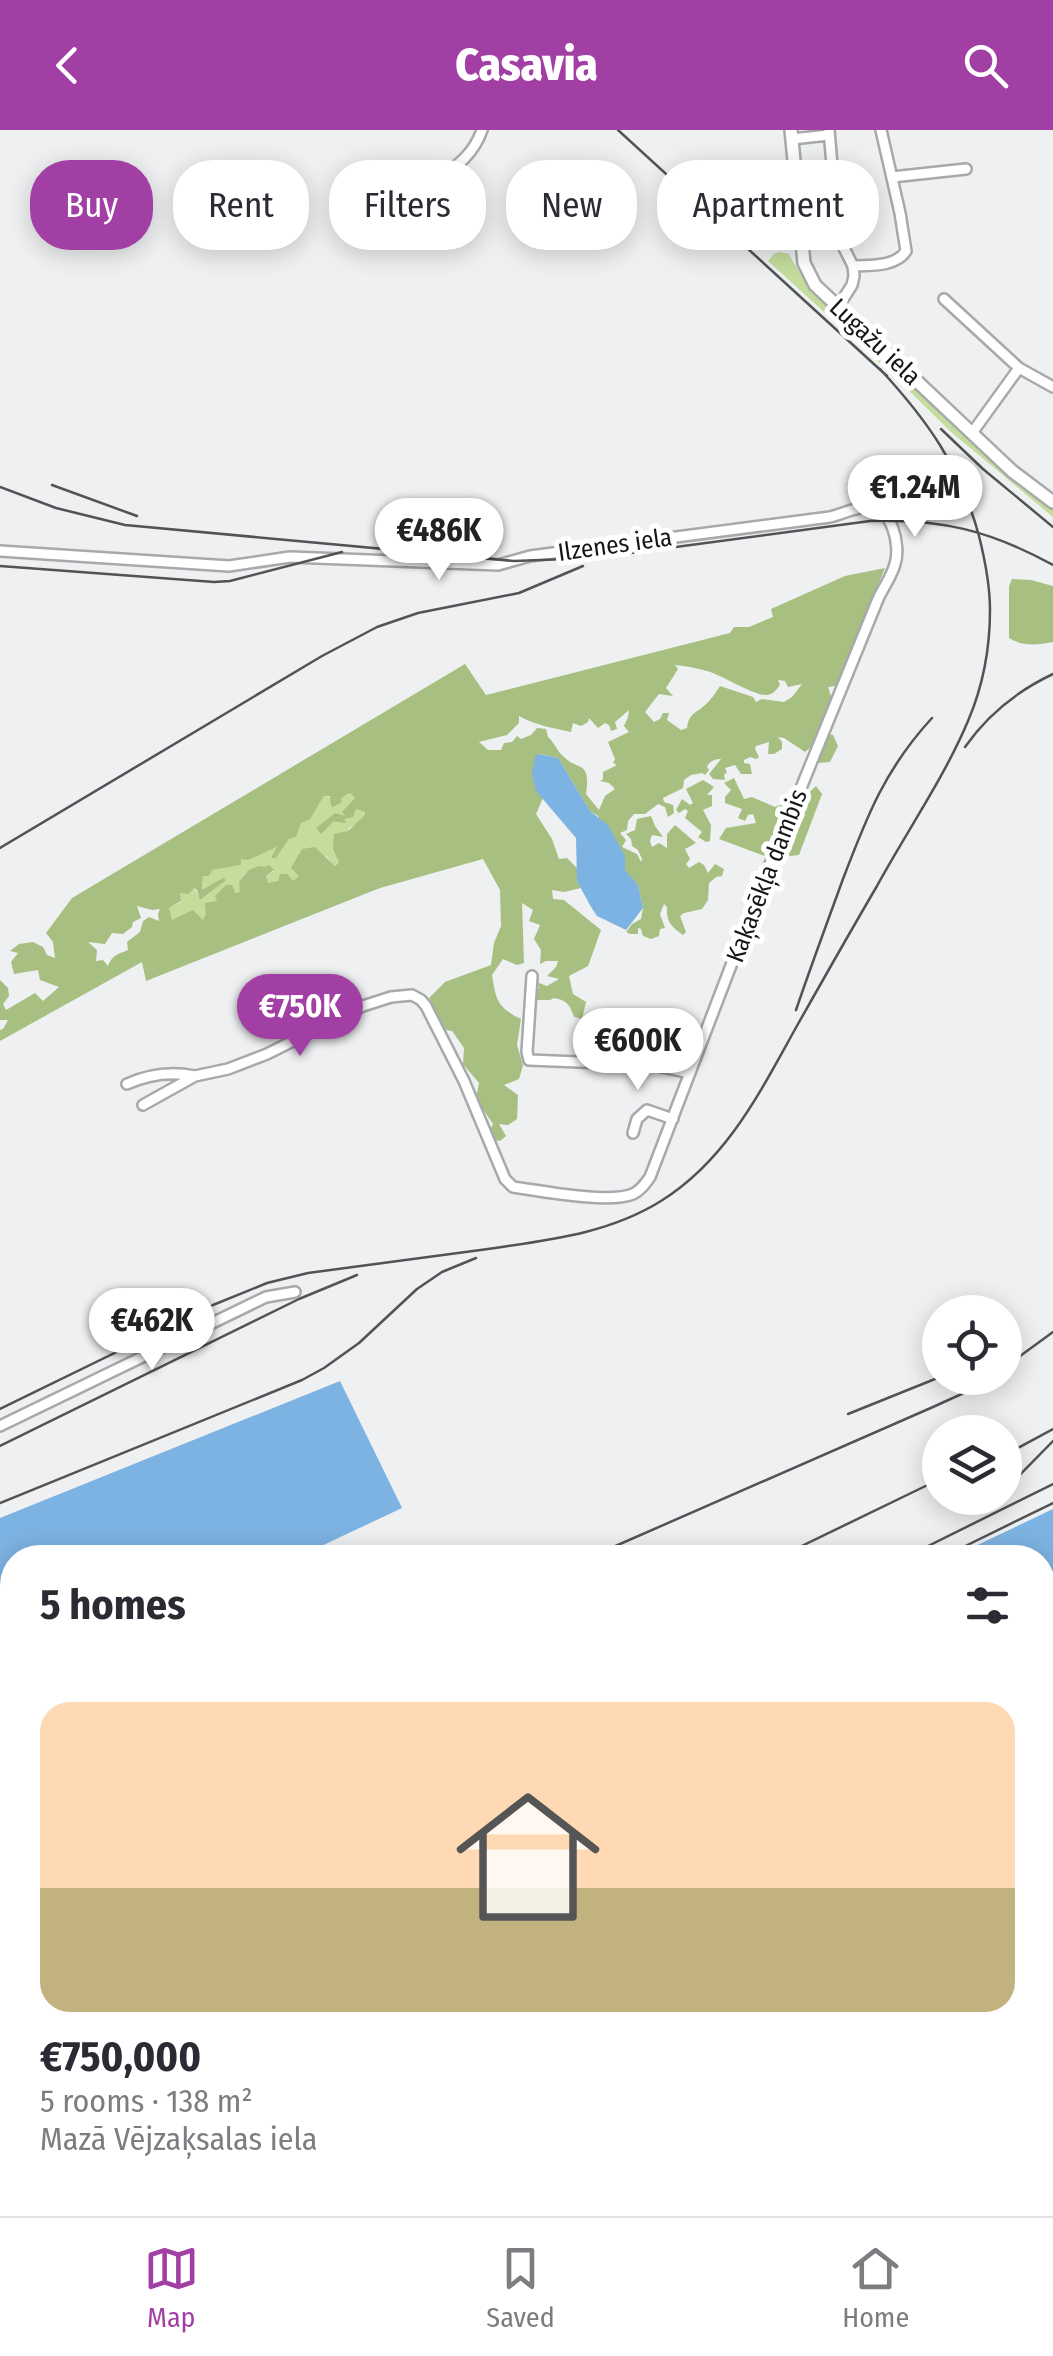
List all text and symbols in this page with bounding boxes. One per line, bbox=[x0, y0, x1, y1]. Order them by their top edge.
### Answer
icon: back bbox=[40, 38, 95, 93]
text: Casavia bbox=[455, 38, 598, 92]
icon: search bbox=[958, 38, 1013, 93]
chip: Buy bbox=[30, 160, 153, 250]
chip: Rent bbox=[173, 160, 309, 250]
chip: Filters bbox=[329, 160, 486, 250]
chip: New bbox=[506, 160, 637, 250]
chip: Apartment bbox=[657, 160, 879, 250]
street label: Lugažu iela bbox=[823, 292, 927, 392]
pin: €1.24M bbox=[834, 455, 996, 540]
text: €1.24M bbox=[870, 468, 960, 506]
pin: €486K bbox=[369, 498, 509, 583]
text: €486K bbox=[397, 511, 481, 549]
street label: Ilzenes iela bbox=[556, 522, 674, 568]
street label: Kaķasēkļa dambis bbox=[720, 785, 815, 967]
pin: €750K bbox=[230, 974, 370, 1059]
text: €750K bbox=[259, 987, 341, 1025]
pin: €600K bbox=[568, 1008, 708, 1093]
text: €600K bbox=[595, 1021, 681, 1059]
pin: €462K bbox=[82, 1288, 222, 1373]
map controls bbox=[922, 1295, 1022, 1515]
button: locate bbox=[922, 1295, 1022, 1395]
text: €462K bbox=[111, 1301, 193, 1339]
button: layers bbox=[922, 1415, 1022, 1515]
icon: filters bbox=[960, 1578, 1015, 1633]
text: 5 homes bbox=[40, 1580, 186, 1630]
icon: home bbox=[438, 1767, 618, 1947]
text: €750,000 bbox=[40, 2032, 201, 2082]
text: 5 rooms · 138 m² bbox=[40, 2082, 253, 2120]
text: Mazā Vējzaķsalas iela bbox=[40, 2120, 318, 2158]
tab: Map bbox=[144, 2241, 199, 2334]
tab: Saved bbox=[486, 2241, 555, 2334]
tab: Home bbox=[842, 2241, 909, 2334]

